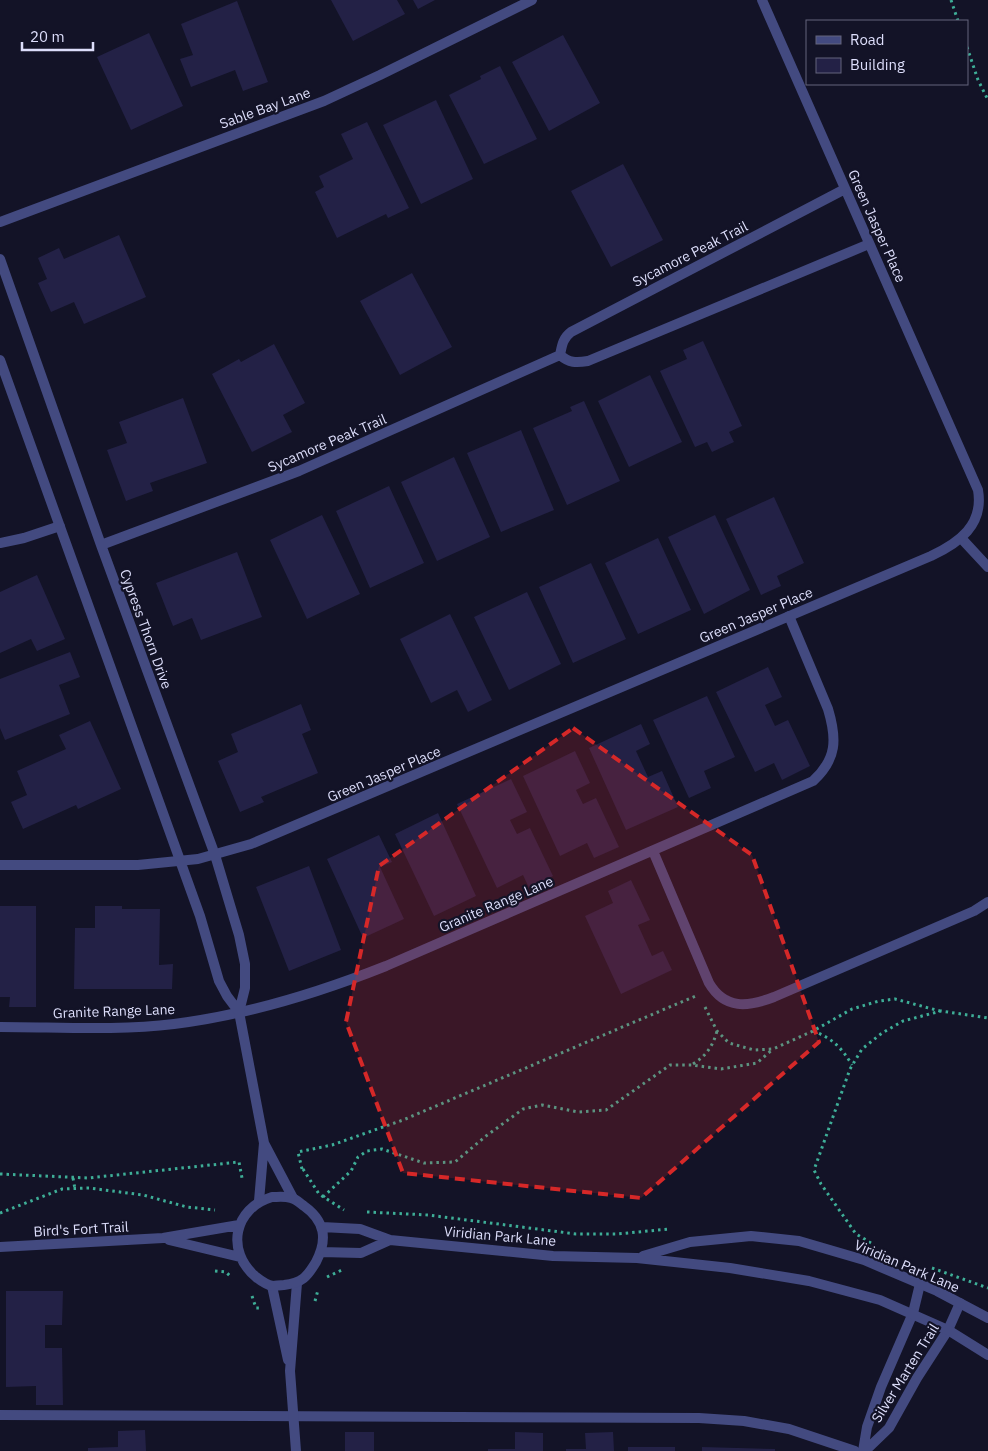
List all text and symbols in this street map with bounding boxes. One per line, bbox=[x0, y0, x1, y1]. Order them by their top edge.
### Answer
scale bar bbox=[22, 20, 94, 52]
legend bbox=[806, 20, 968, 85]
text: 20 m bbox=[30, 27, 65, 46]
text: Road bbox=[850, 30, 885, 49]
text: Building bbox=[850, 55, 905, 74]
street label: Sable Bay Lane bbox=[217, 83, 313, 133]
street label: Green Jasper Place bbox=[844, 167, 910, 285]
street label: Sycamore Peak Trail bbox=[629, 217, 751, 291]
street label: Sycamore Peak Trail bbox=[265, 410, 389, 476]
street label: Cypress Thorn Drive bbox=[116, 567, 176, 692]
street label: Green Jasper Place bbox=[697, 583, 816, 647]
street label: Green Jasper Place bbox=[325, 742, 444, 806]
street label: Granite Range Lane bbox=[436, 872, 556, 936]
street label: Granite Range Lane bbox=[53, 1000, 176, 1022]
street label: Bird's Fort Trail bbox=[33, 1218, 129, 1240]
street label: Viridian Park Lane bbox=[443, 1222, 557, 1250]
street label: Viridian Park Lane bbox=[852, 1236, 963, 1296]
street label: Silver Marten Trail bbox=[867, 1320, 943, 1426]

